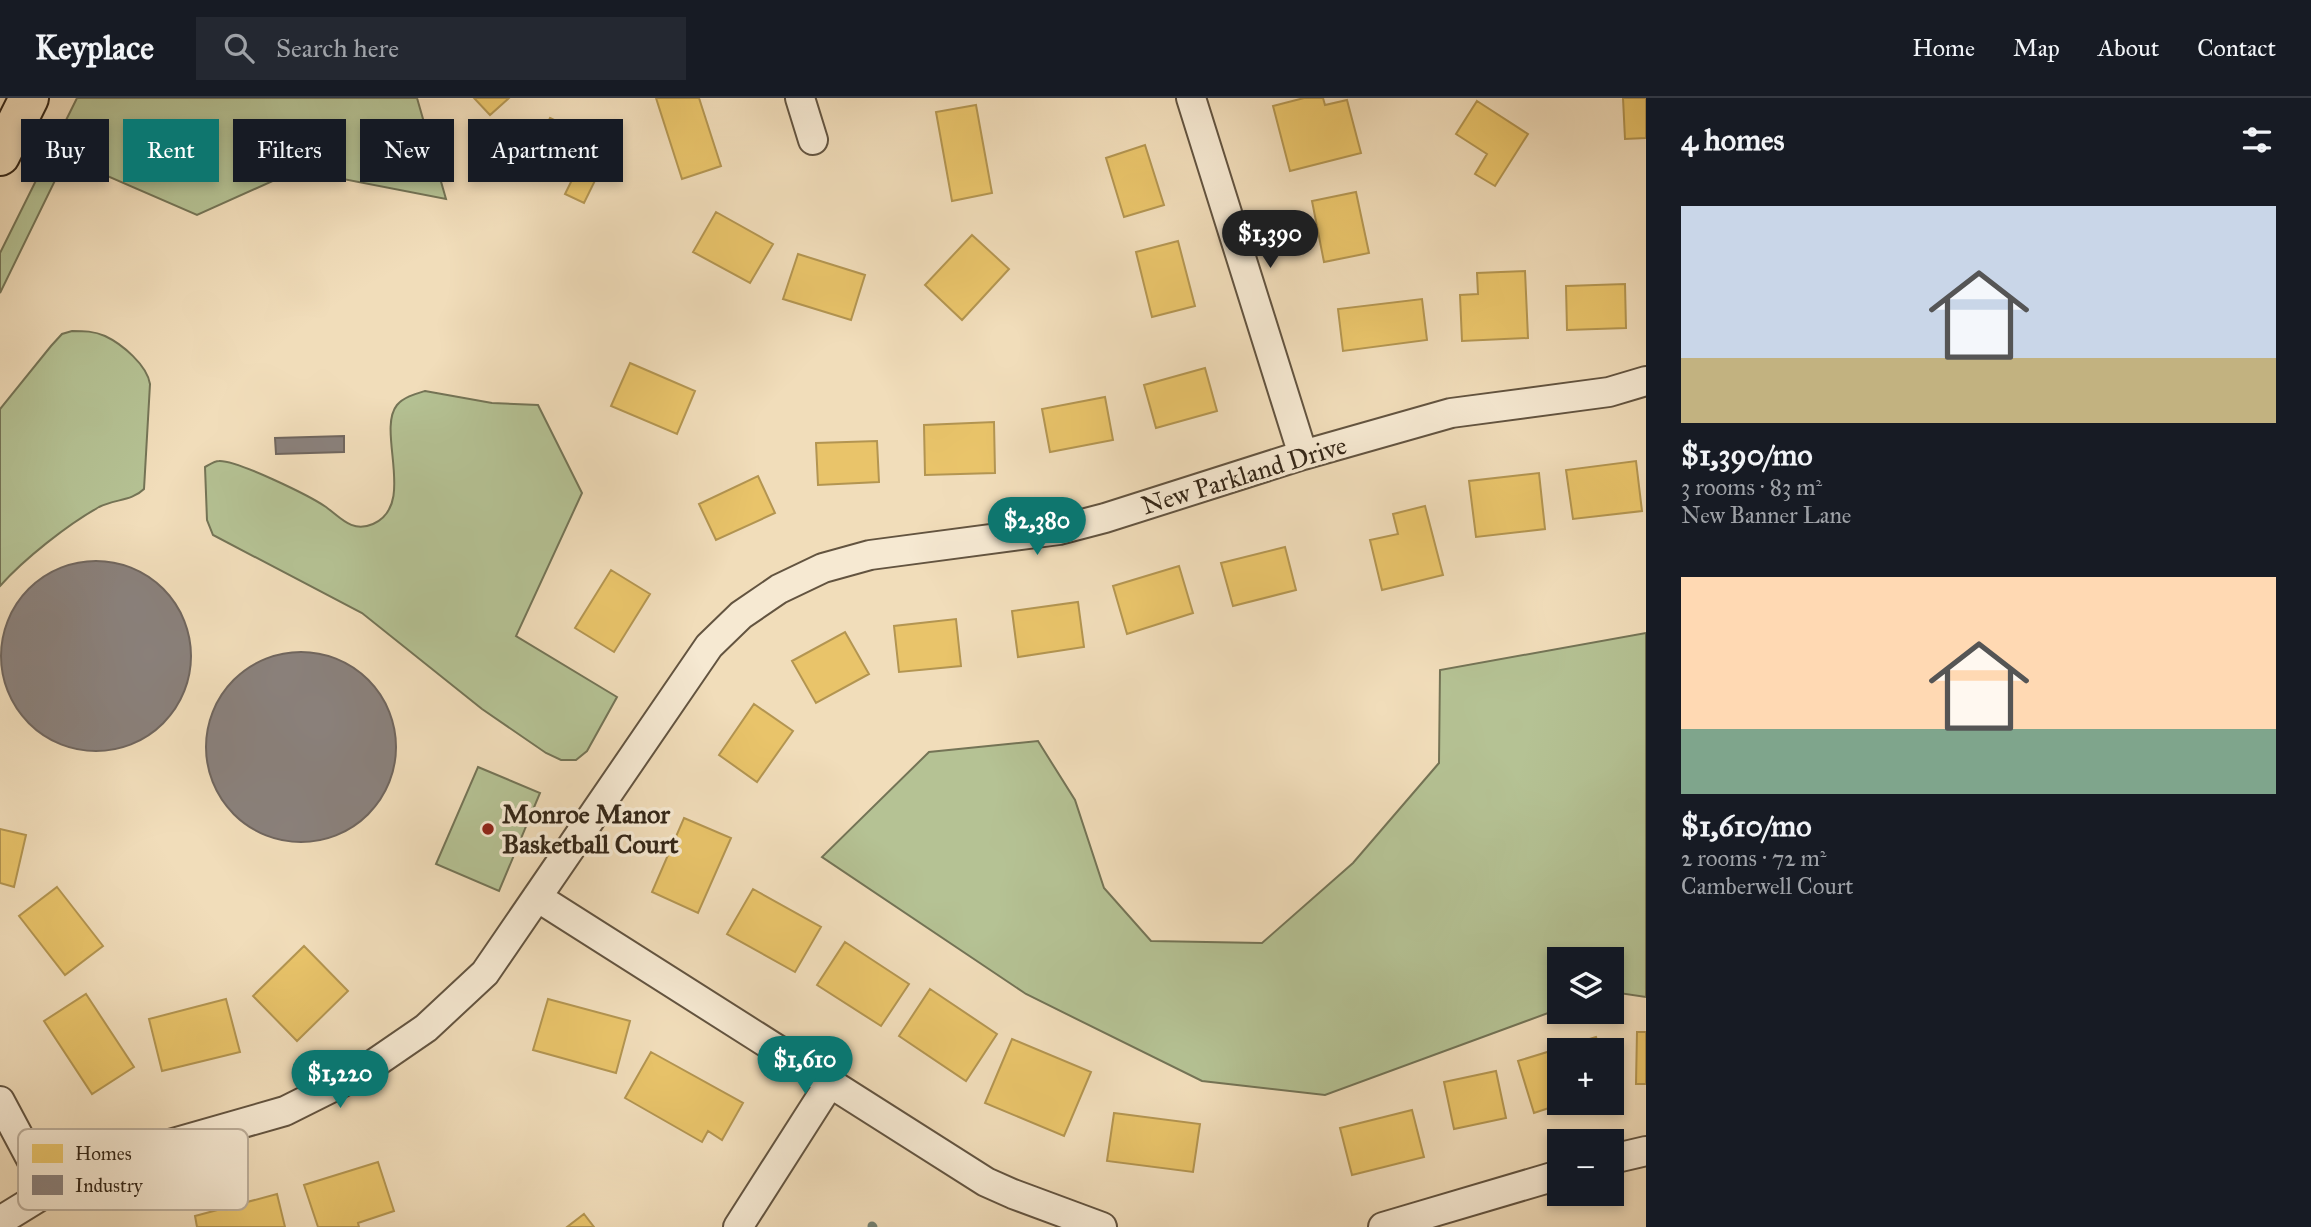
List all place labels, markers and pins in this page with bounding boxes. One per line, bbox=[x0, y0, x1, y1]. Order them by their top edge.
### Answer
pin: $1,390 bbox=[1213, 211, 1327, 270]
pin: $2,380 bbox=[980, 498, 1094, 557]
place label: Monroe Manor Basketball Court bbox=[502, 798, 679, 860]
marker: Monroe Manor Basketball Court bbox=[480, 821, 496, 837]
pin: $1,610 bbox=[748, 1037, 862, 1096]
pin: $1,220 bbox=[283, 1051, 397, 1110]

